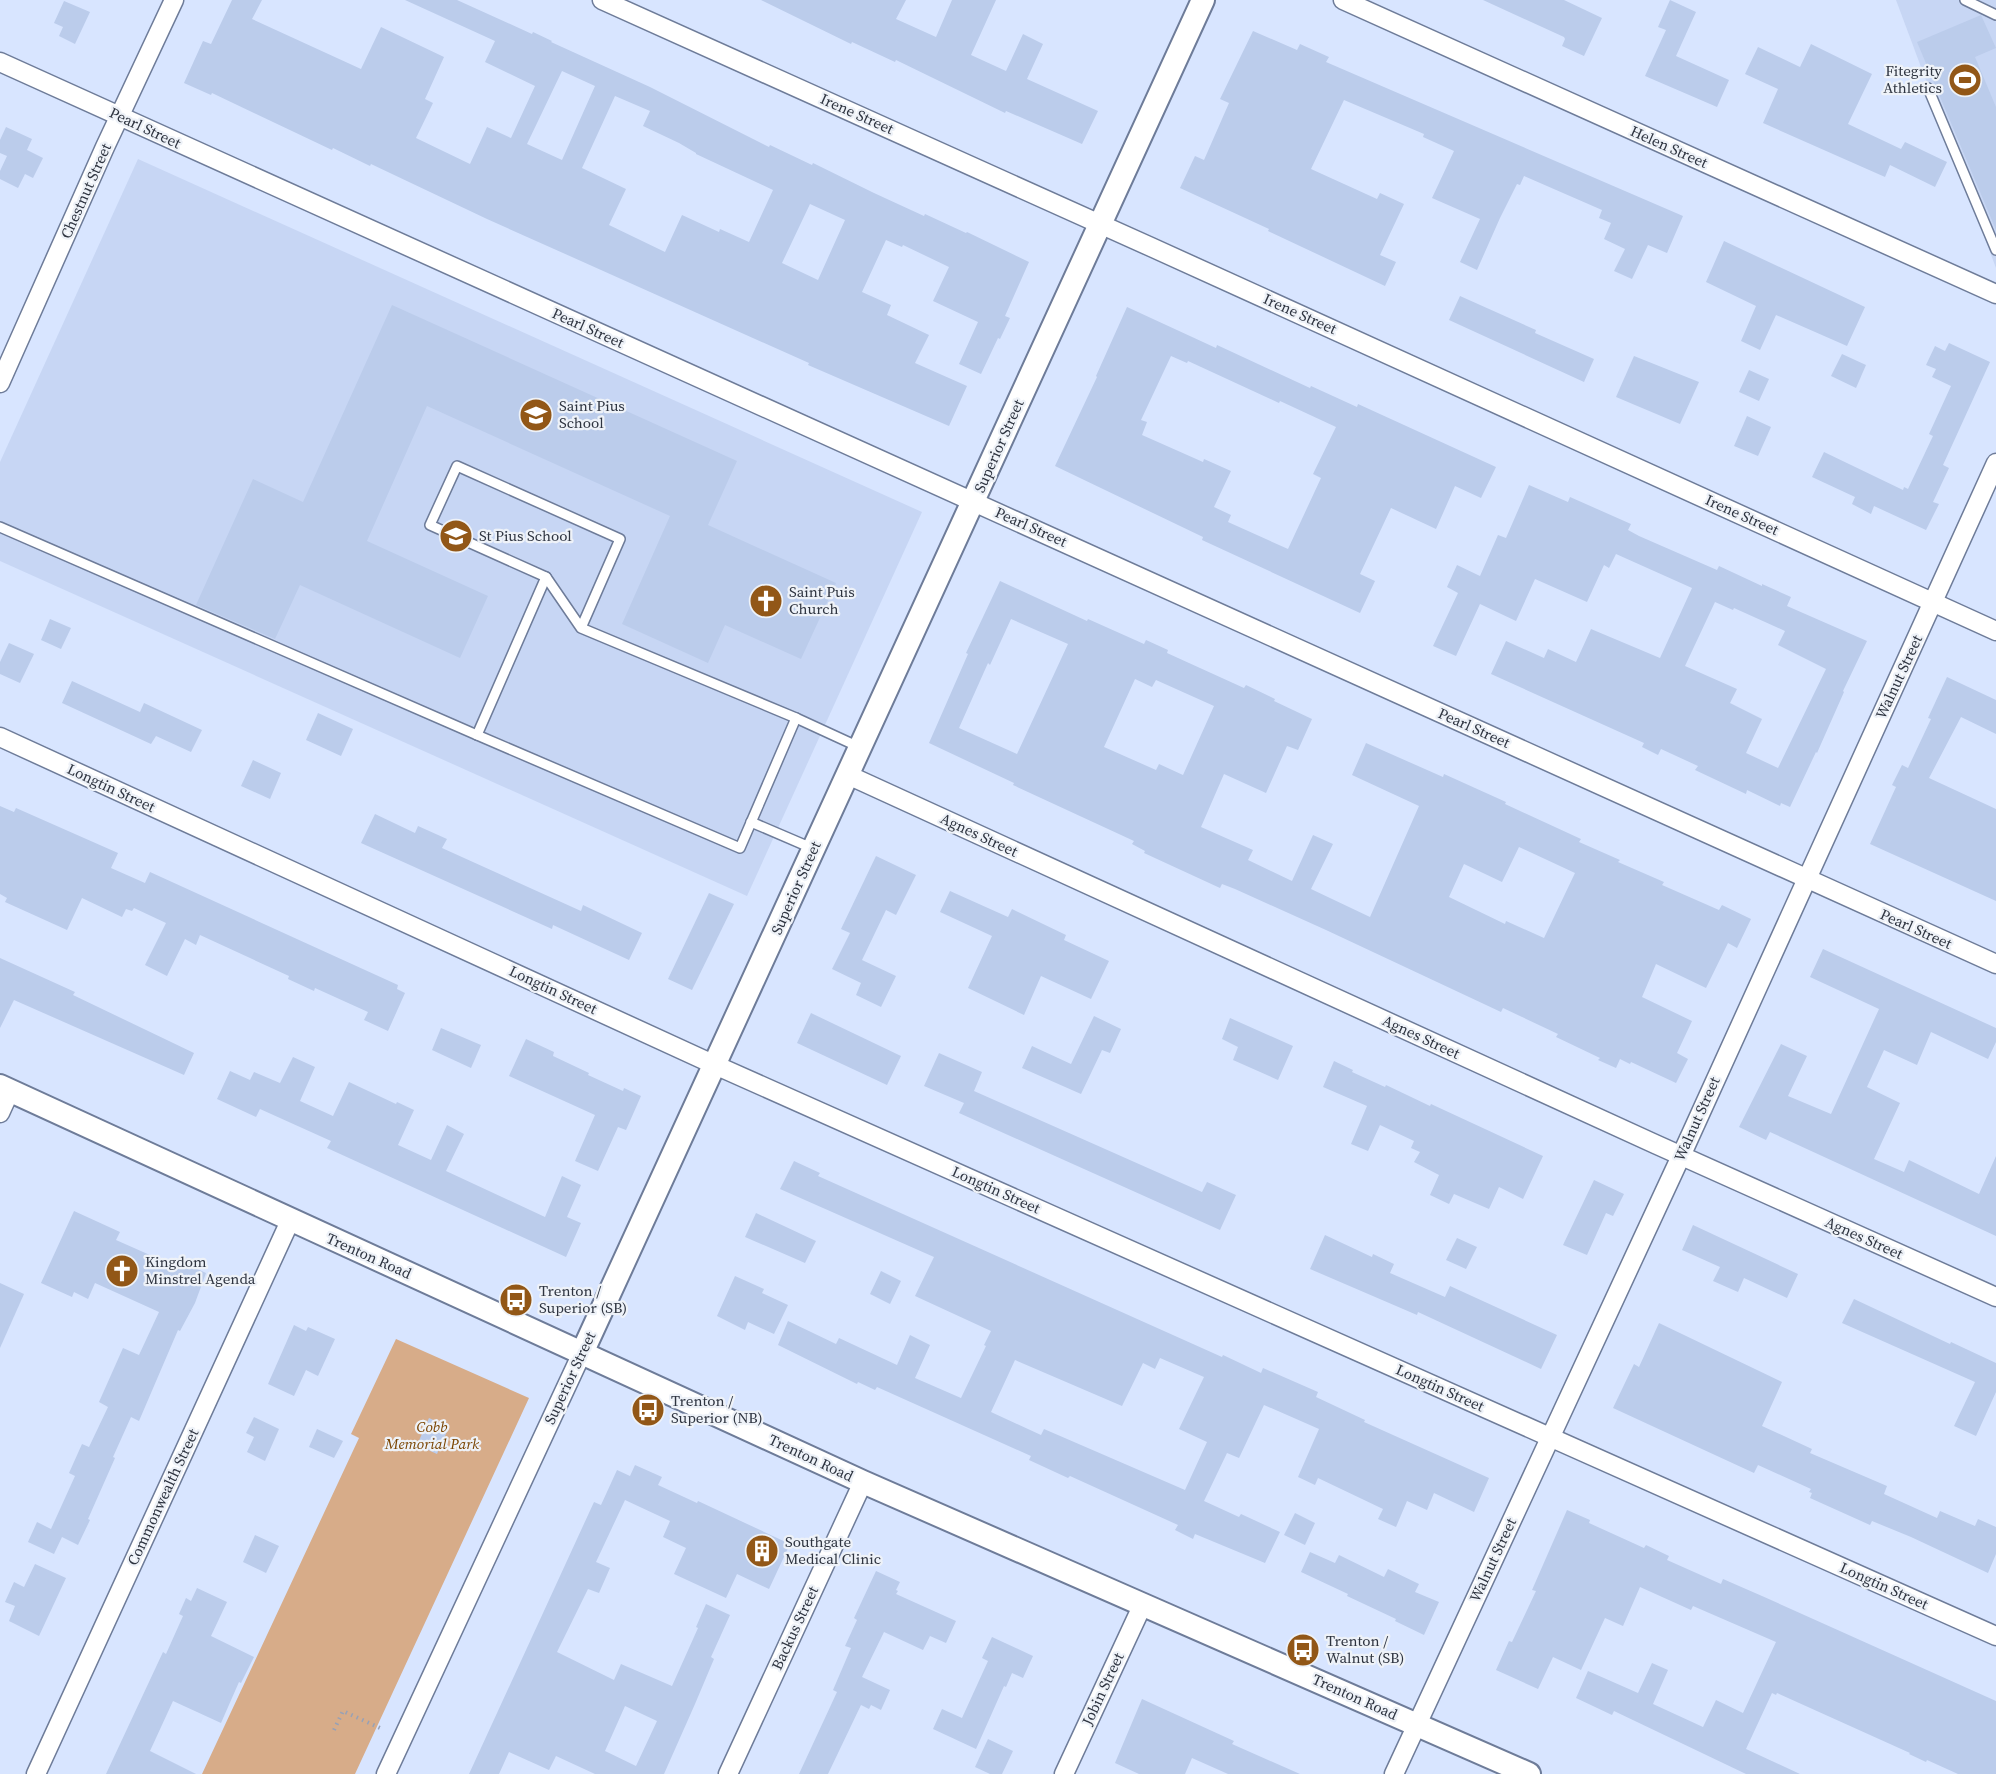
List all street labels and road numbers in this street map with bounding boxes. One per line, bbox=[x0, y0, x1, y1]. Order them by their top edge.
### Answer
street label: Irene Street bbox=[817, 88, 897, 139]
street label: Pearl Street bbox=[106, 102, 184, 153]
street label: Helen Street bbox=[1627, 120, 1711, 173]
street label: Chestnut Street bbox=[55, 140, 116, 242]
street label: Irene Street bbox=[1260, 288, 1340, 339]
street label: Pearl Street bbox=[549, 302, 628, 353]
street label: Superior Street bbox=[969, 396, 1029, 496]
street label: Irene Street bbox=[1702, 489, 1782, 540]
street label: Pearl Street bbox=[992, 501, 1071, 552]
street label: Walnut Street bbox=[1870, 631, 1927, 722]
street label: Pearl Street bbox=[1435, 702, 1514, 753]
street label: Longtin Street bbox=[64, 758, 159, 817]
street label: Agnes Street bbox=[937, 807, 1021, 862]
street label: Superior Street bbox=[766, 838, 826, 938]
street label: Pearl Street bbox=[1877, 903, 1956, 954]
street label: Longtin Street bbox=[506, 960, 601, 1019]
street label: Agnes Street bbox=[1379, 1009, 1463, 1064]
street label: Walnut Street bbox=[1669, 1073, 1725, 1164]
street label: Longtin Street bbox=[949, 1161, 1044, 1218]
street label: Agnes Street bbox=[1822, 1211, 1907, 1264]
street label: Trenton Road bbox=[323, 1227, 416, 1284]
street label: Superior Street bbox=[539, 1328, 600, 1428]
street label: Longtin Street bbox=[1393, 1359, 1488, 1416]
street label: Commonwealth Street bbox=[122, 1425, 204, 1569]
street label: Trenton Road bbox=[765, 1429, 857, 1487]
street label: Walnut Street bbox=[1464, 1514, 1521, 1605]
street label: Longtin Street bbox=[1837, 1557, 1932, 1614]
street label: Backus Street bbox=[766, 1582, 823, 1673]
street label: Jobin Street bbox=[1076, 1649, 1129, 1729]
street label: Trenton Road bbox=[1309, 1668, 1402, 1725]

